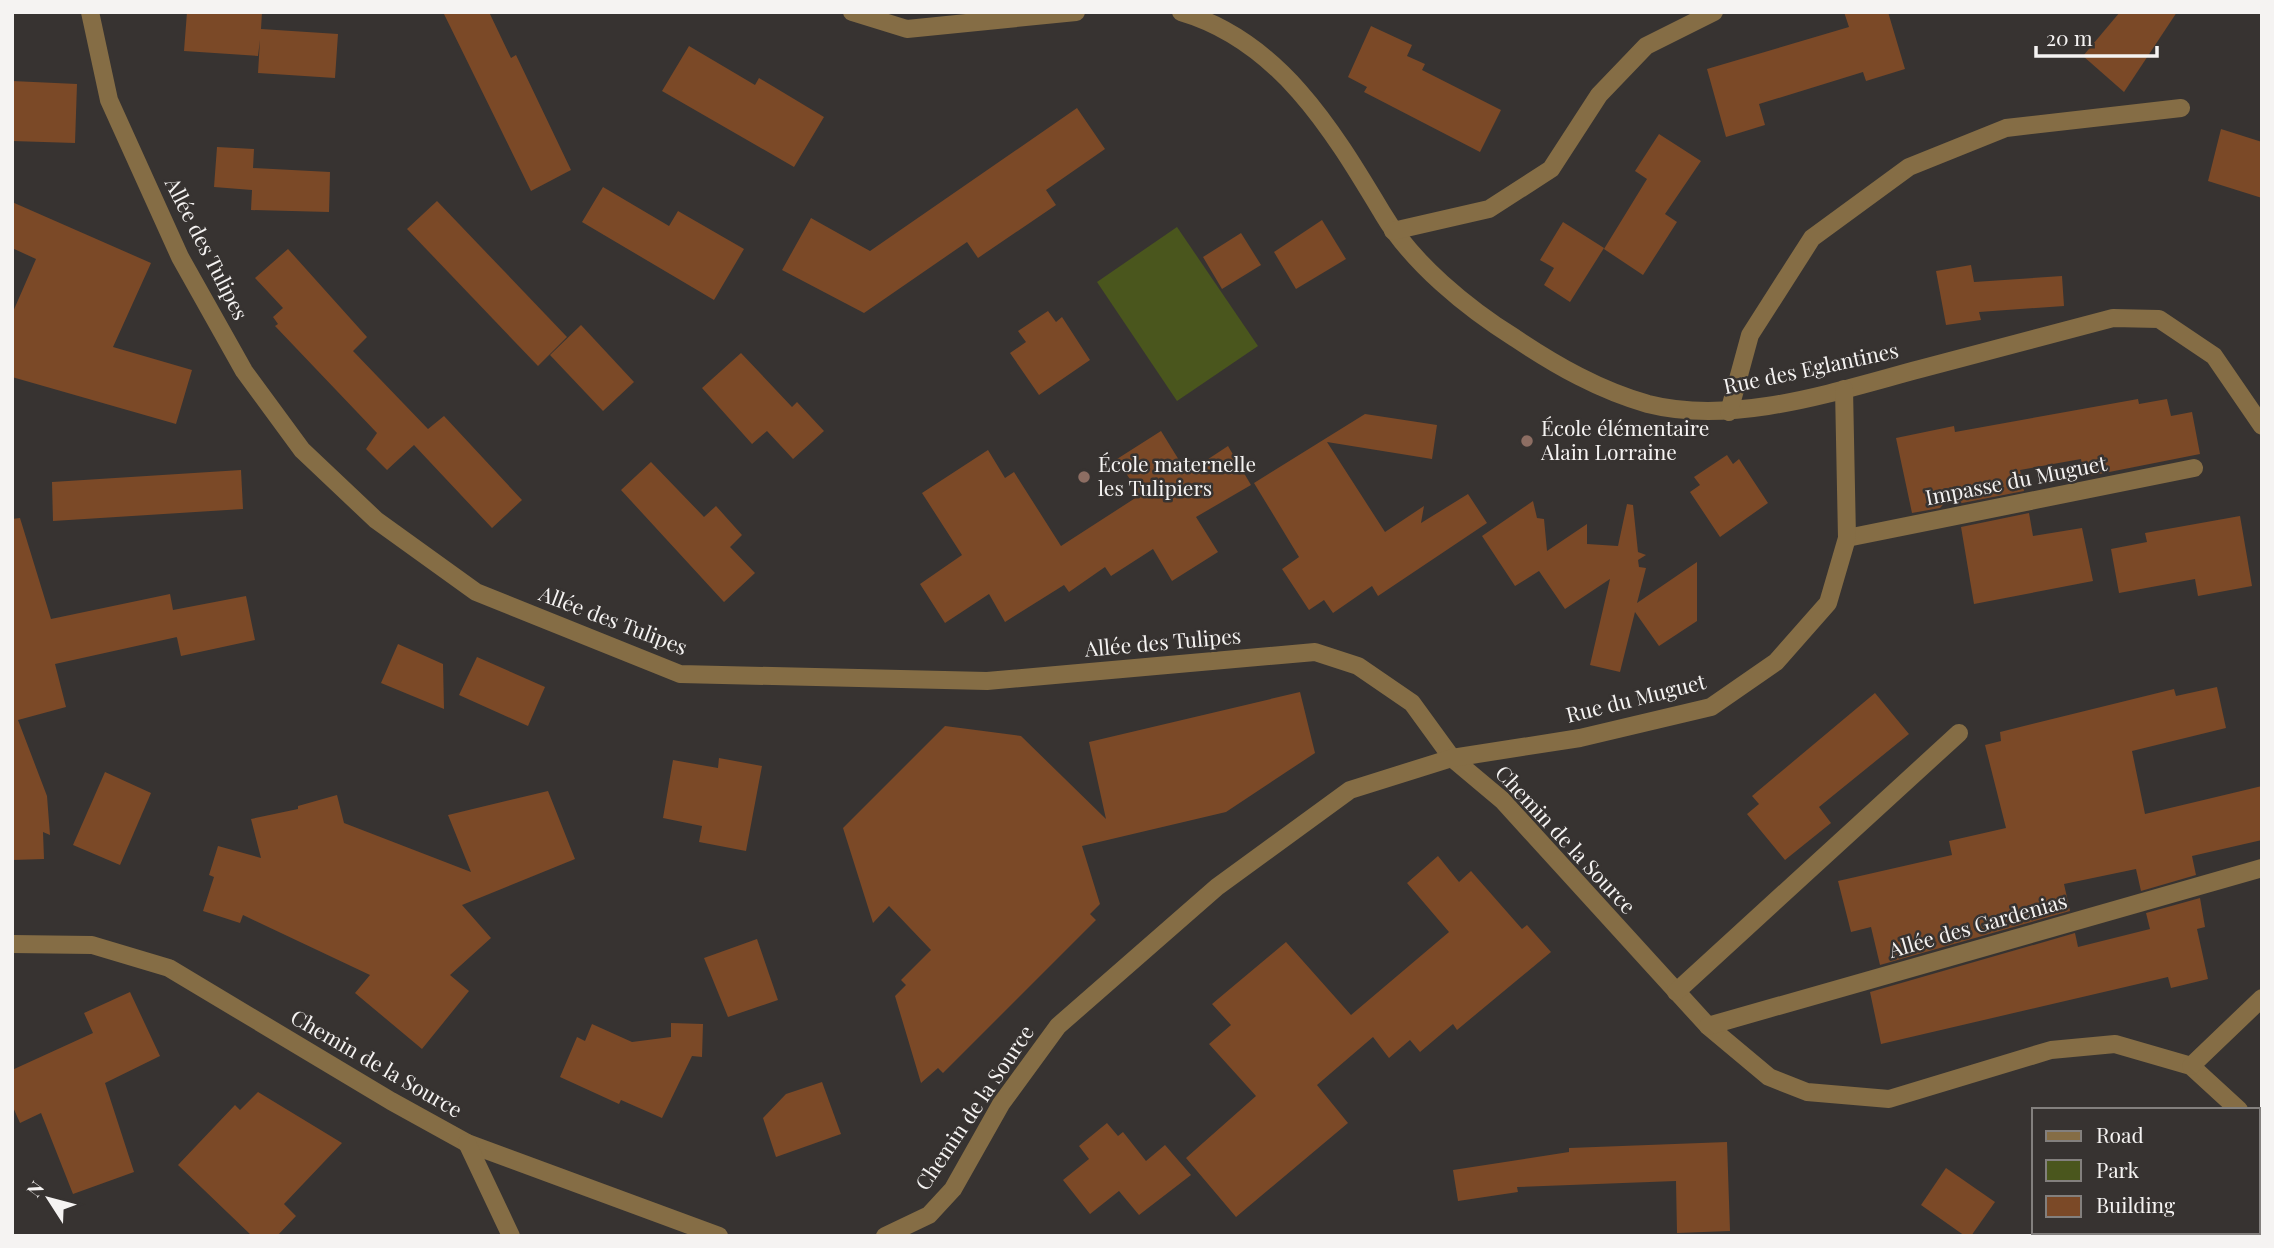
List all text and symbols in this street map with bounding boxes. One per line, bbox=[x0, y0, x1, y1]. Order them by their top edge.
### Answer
scale bar bbox=[2036, 14, 2157, 58]
text: 20 m bbox=[2046, 23, 2093, 51]
street label: Allée des Tulipes bbox=[159, 171, 256, 324]
street label: Rue des Eglantines bbox=[1721, 335, 1901, 399]
place label: École élémentaire Alain Lorraine bbox=[1540, 413, 1709, 465]
marker: École élémentaire Alain Lorraine bbox=[1519, 433, 1535, 449]
street label: Impasse du Muguet bbox=[1922, 448, 2109, 510]
place label: École maternelle les Tulipiers bbox=[1098, 449, 1256, 501]
marker: École maternelle les Tulipiers bbox=[1076, 469, 1092, 485]
street label: Allée des Tulipes bbox=[535, 578, 692, 660]
street label: Allée des Tulipes bbox=[1083, 620, 1242, 662]
street label: Rue du Muguet bbox=[1563, 666, 1709, 728]
street label: Chemin de la Source bbox=[1490, 758, 1643, 919]
street label: Allée des Gardenias bbox=[1884, 885, 2070, 963]
street label: Chemin de la Source bbox=[286, 1002, 468, 1123]
street label: Chemin de la Source bbox=[908, 1019, 1039, 1195]
legend bbox=[2032, 1108, 2260, 1234]
text: Road bbox=[2096, 1120, 2144, 1148]
text: Park bbox=[2096, 1155, 2140, 1183]
north arrow bbox=[14, 1164, 84, 1234]
text: N bbox=[20, 1175, 49, 1202]
text: Building bbox=[2096, 1190, 2175, 1218]

